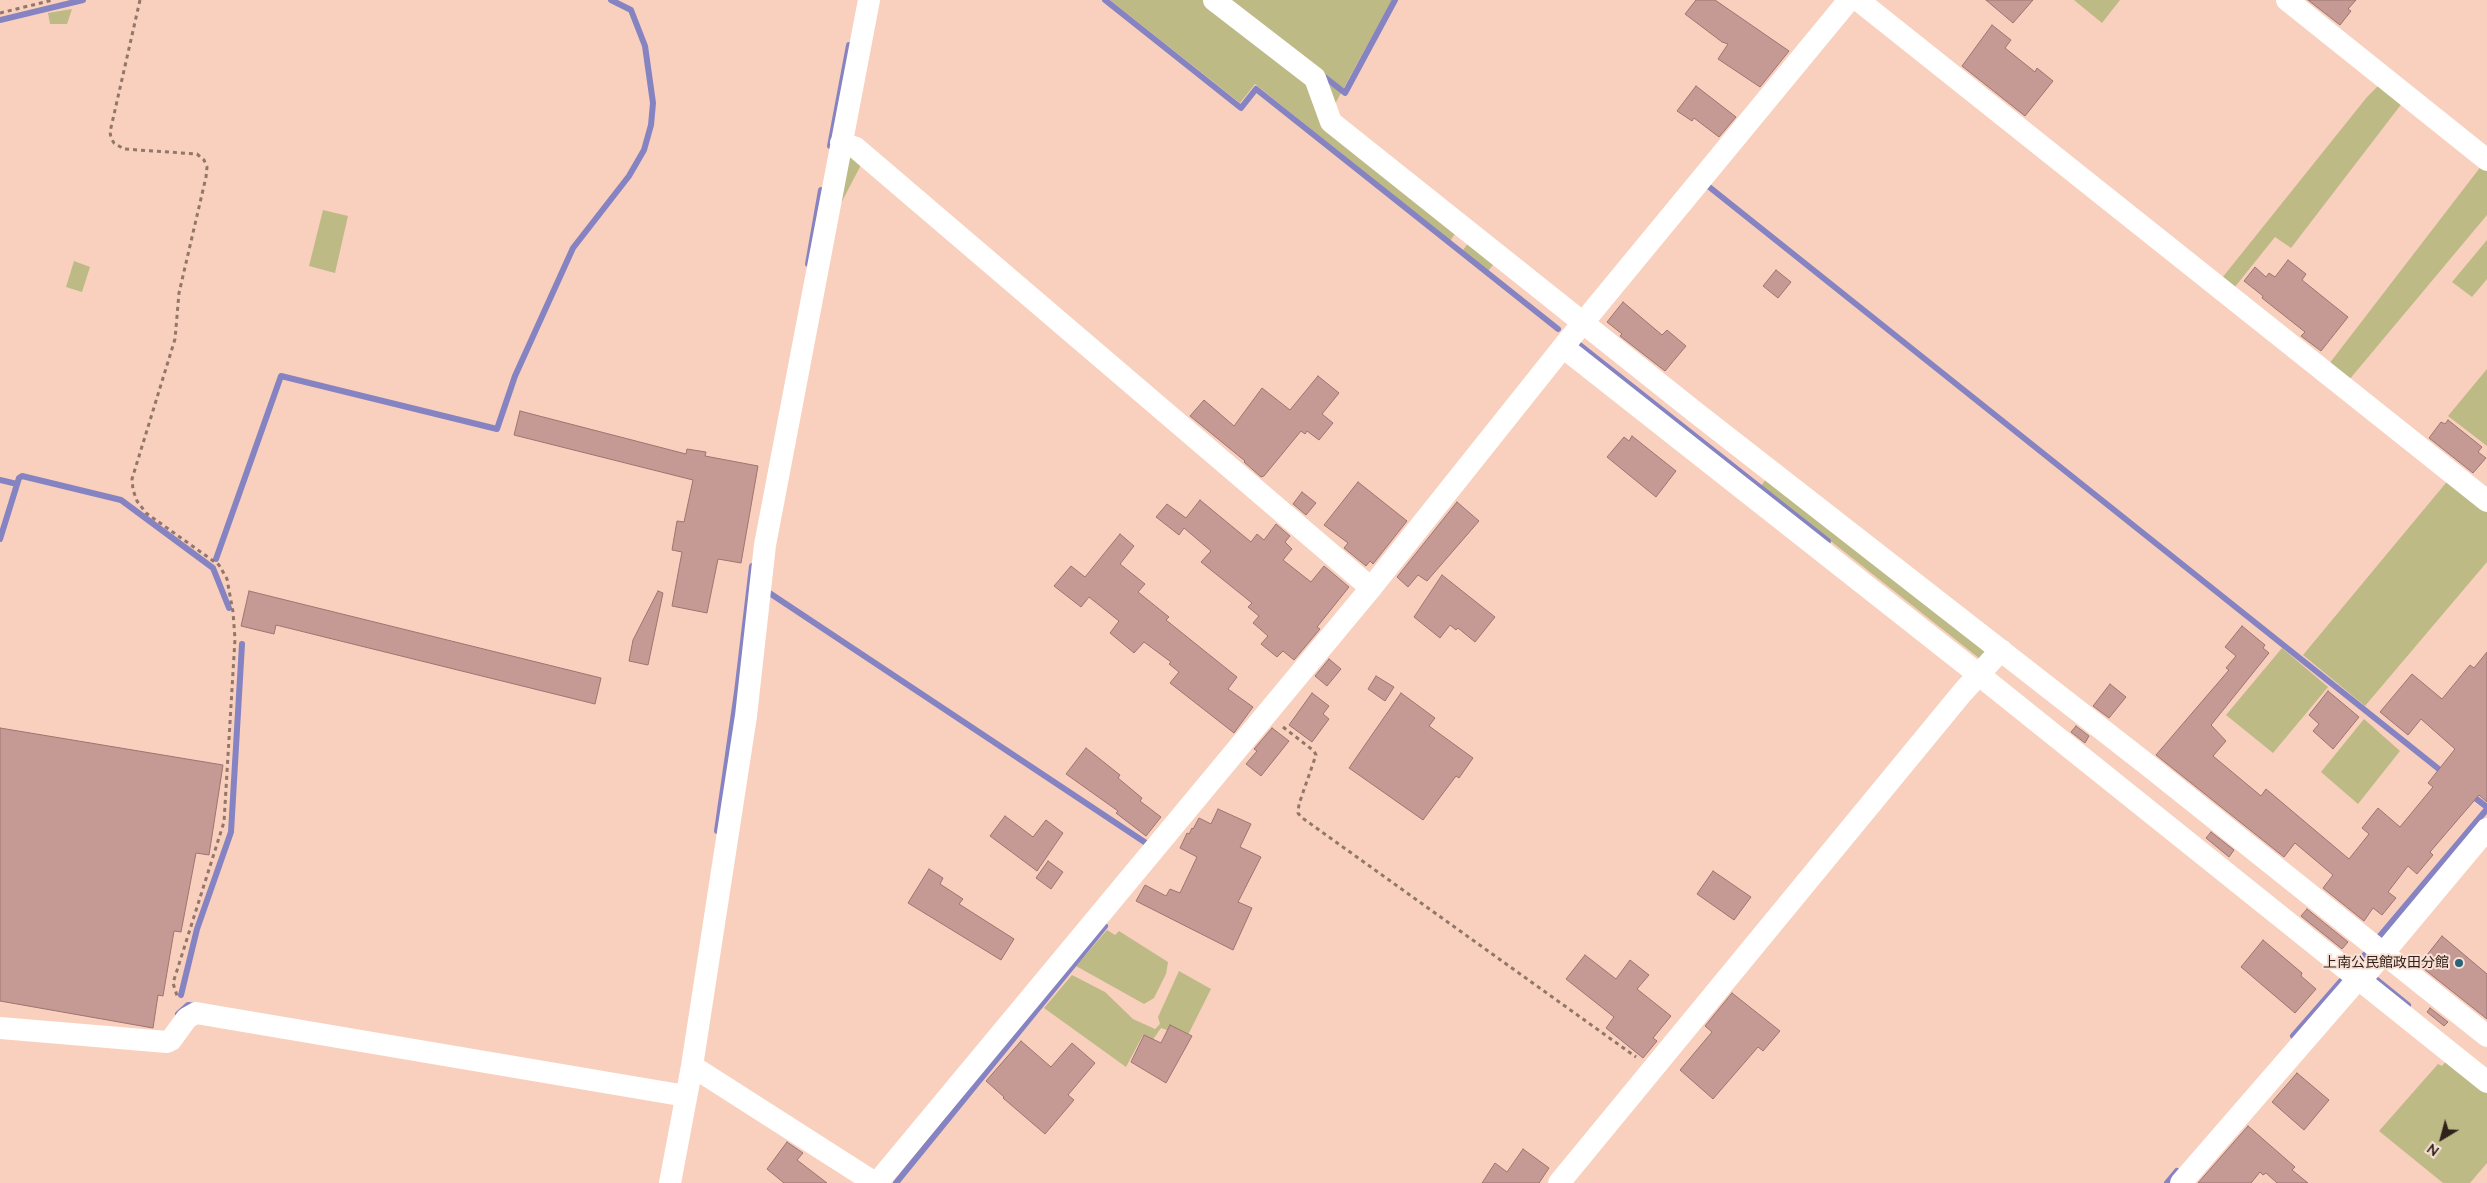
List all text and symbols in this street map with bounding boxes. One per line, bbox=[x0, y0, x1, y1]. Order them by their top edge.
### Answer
place label: 上南公民館政田分館 bbox=[2323, 955, 2449, 971]
marker: 上南公民館政田分館 bbox=[2453, 957, 2465, 969]
north arrow bbox=[2417, 1113, 2467, 1163]
text: N bbox=[2423, 1140, 2443, 1160]

